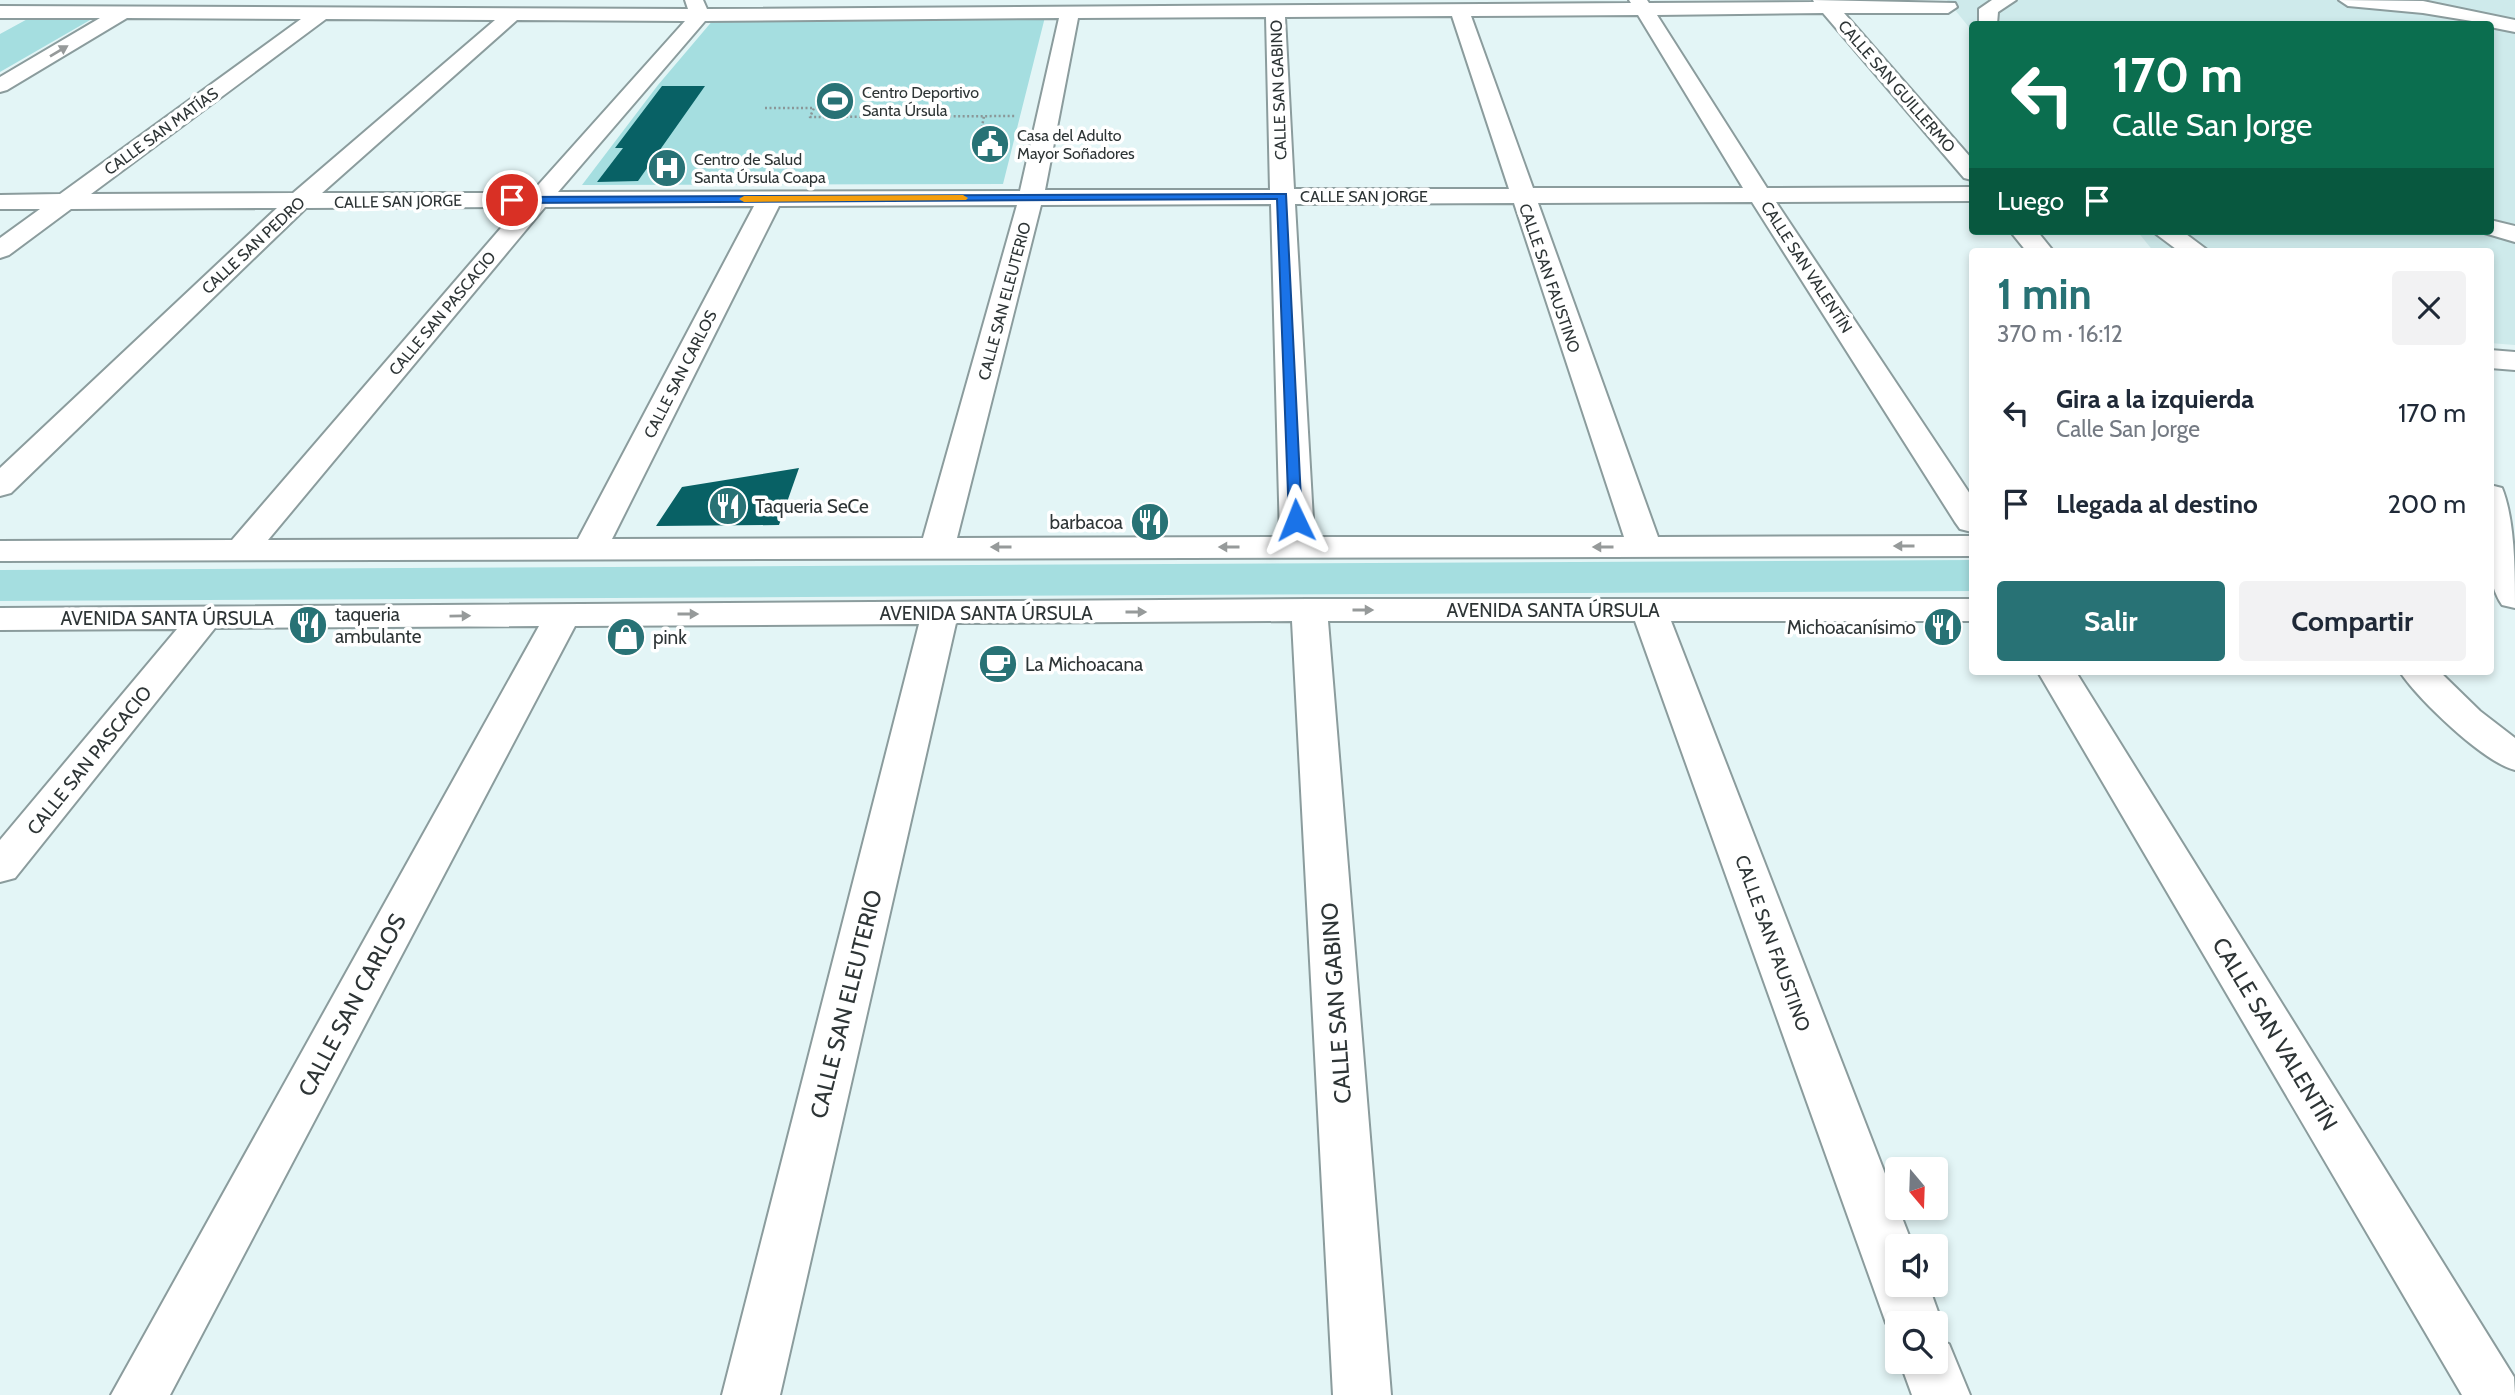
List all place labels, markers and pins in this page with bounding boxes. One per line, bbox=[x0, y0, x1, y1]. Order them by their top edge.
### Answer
sports icon: Centro Deportivo Santa Úrsula bbox=[814, 80, 856, 122]
place label: Centro Deportivo Santa Úrsula bbox=[862, 83, 979, 120]
public building icon: Casa del Adulto Mayor Soñadores bbox=[969, 123, 1011, 165]
place label: Casa del Adulto Mayor Soñadores bbox=[1017, 126, 1135, 163]
hospital icon: Centro de Salud Santa Úrsula Coapa bbox=[646, 147, 688, 189]
place label: Centro de Salud Santa Úrsula Coapa bbox=[694, 150, 826, 187]
pin bbox=[482, 170, 542, 230]
restaurant icon: Taqueria SeCe bbox=[707, 485, 749, 527]
place label: Taqueria SeCe bbox=[755, 495, 869, 518]
restaurant icon: barbacoa bbox=[1129, 501, 1171, 543]
place label: barbacoa bbox=[1050, 511, 1123, 534]
place label: taqueria ambulante bbox=[335, 603, 422, 648]
restaurant icon: taqueria ambulante bbox=[287, 604, 329, 646]
restaurant icon: Michoacanísimo bbox=[1922, 606, 1964, 648]
shop icon: pink bbox=[605, 616, 647, 658]
place label: Michoacanísimo bbox=[1787, 616, 1916, 639]
place label: pink bbox=[653, 626, 687, 649]
cafe icon: La Michoacana bbox=[977, 643, 1019, 685]
place label: La Michoacana bbox=[1025, 653, 1143, 676]

